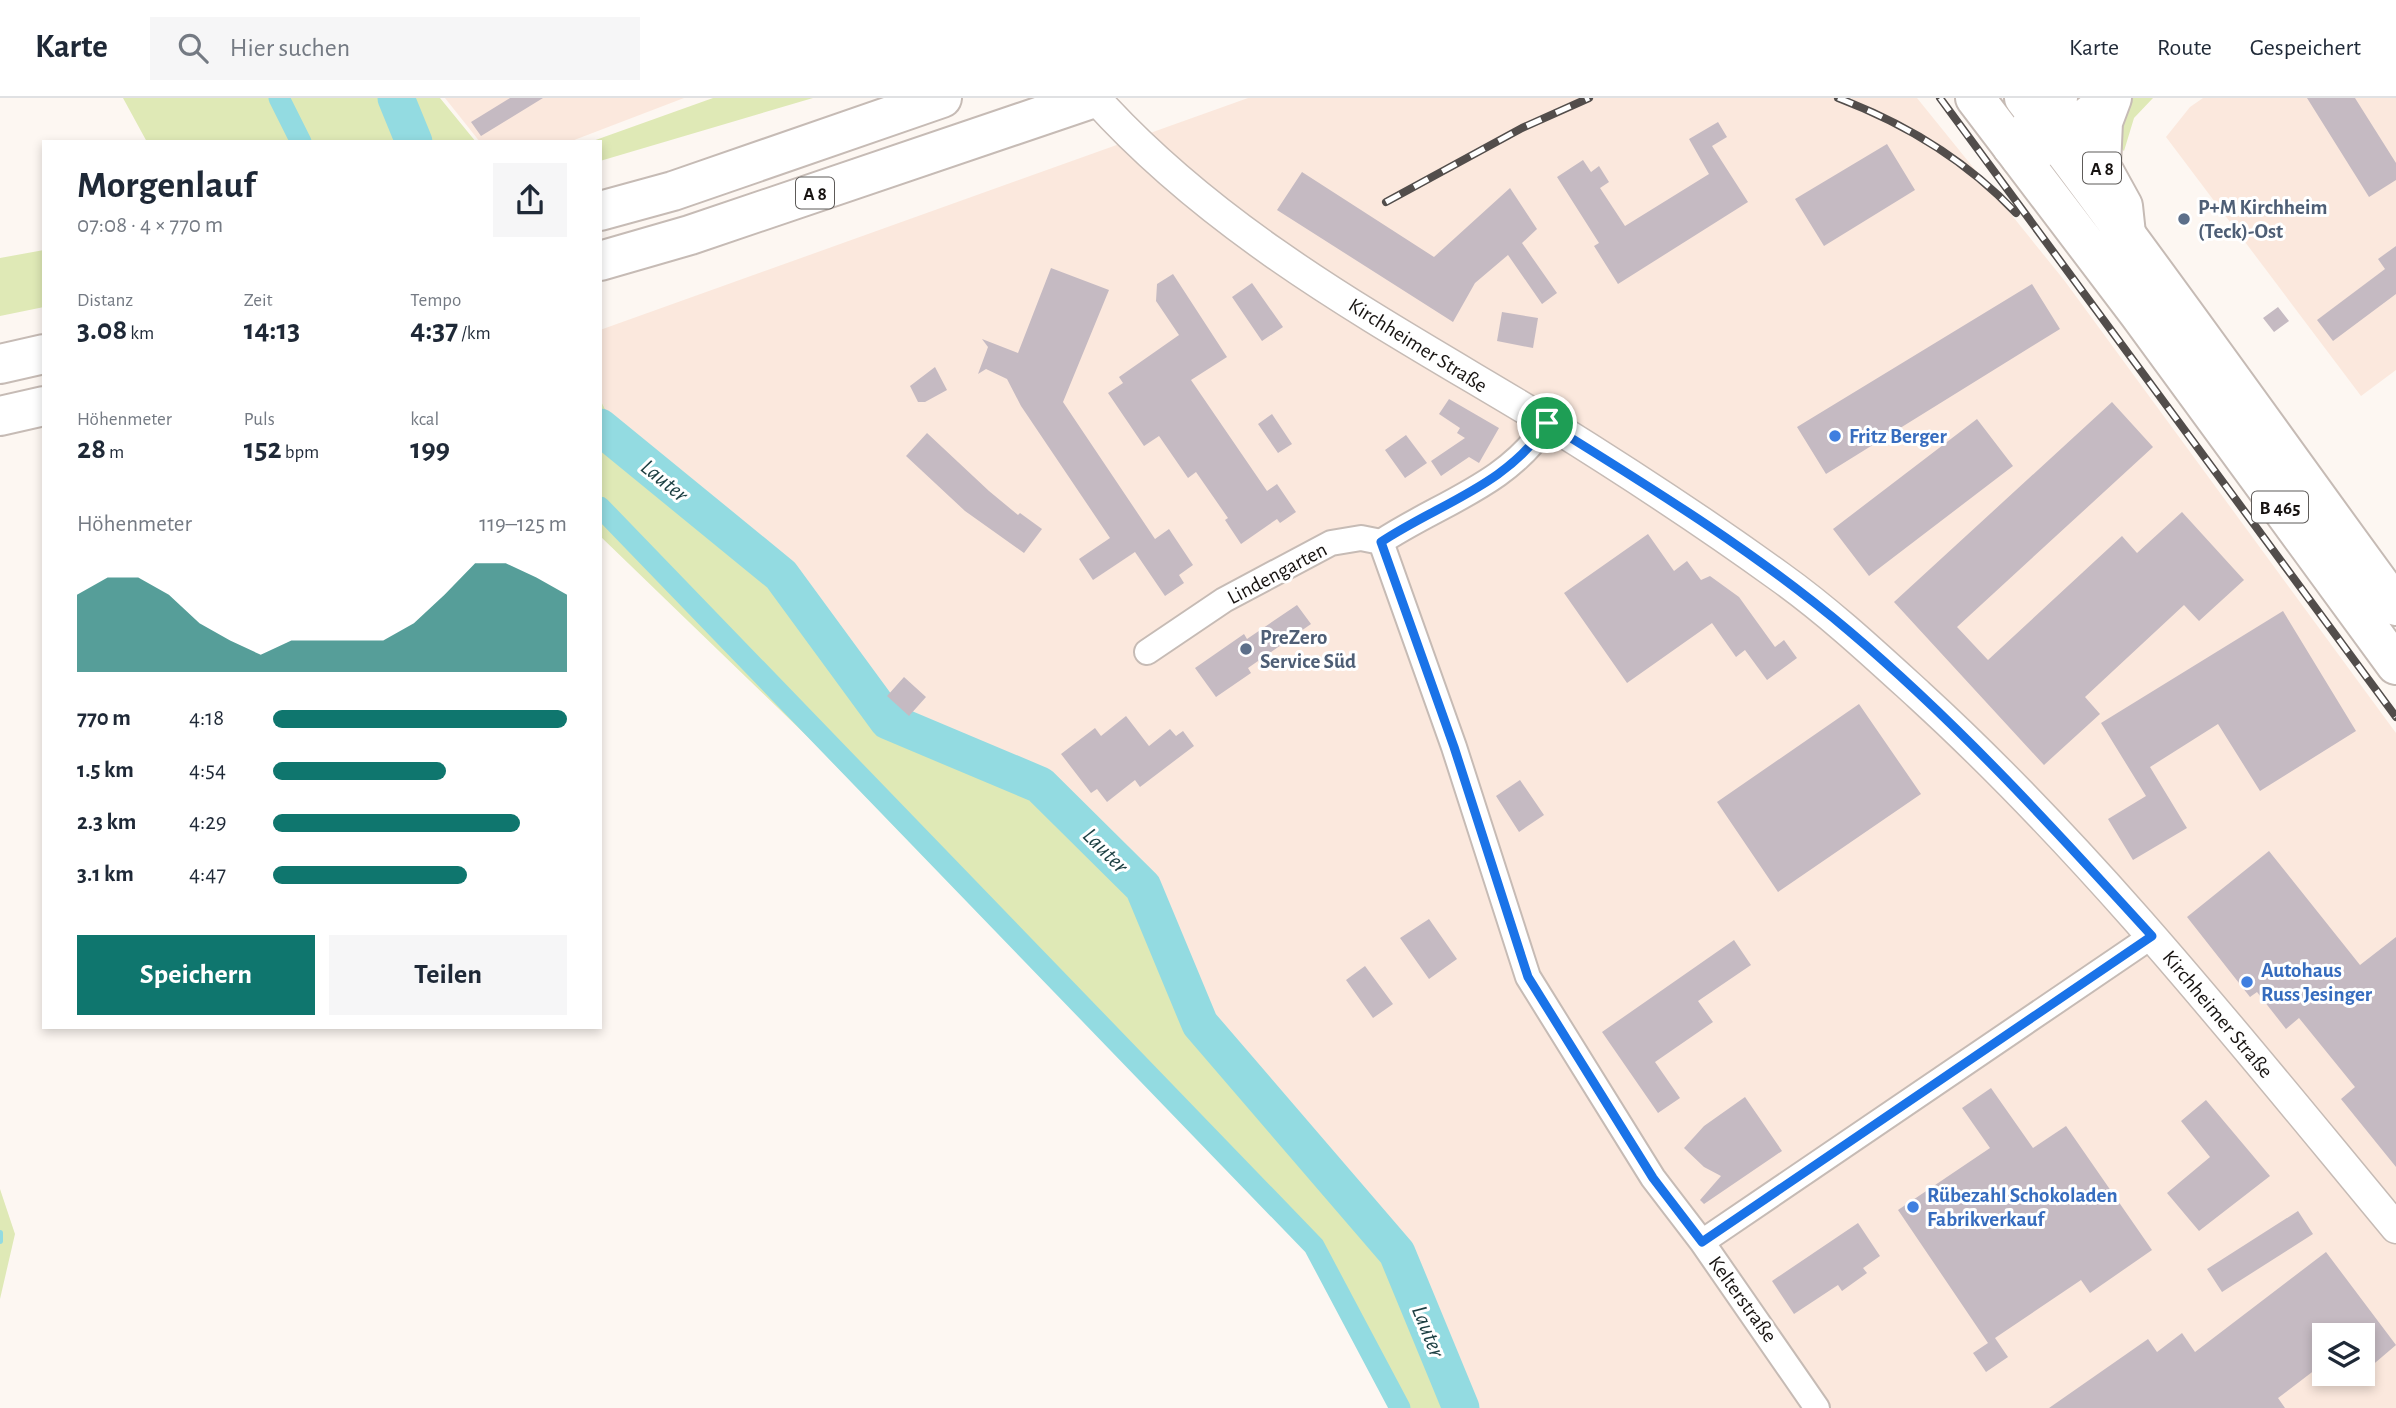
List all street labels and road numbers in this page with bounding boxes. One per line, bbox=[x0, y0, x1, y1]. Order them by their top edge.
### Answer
road number: A 8 bbox=[2083, 152, 2121, 184]
road number: A 8 bbox=[796, 178, 834, 208]
street label: Kirchheimer Straße bbox=[1345, 294, 1491, 396]
road number: B 465 bbox=[2252, 492, 2308, 522]
street label: Lindengarten bbox=[1224, 539, 1330, 608]
street label: Kirchheimer Straße bbox=[2158, 947, 2277, 1082]
street label: Kelterstraße bbox=[1704, 1252, 1781, 1346]

